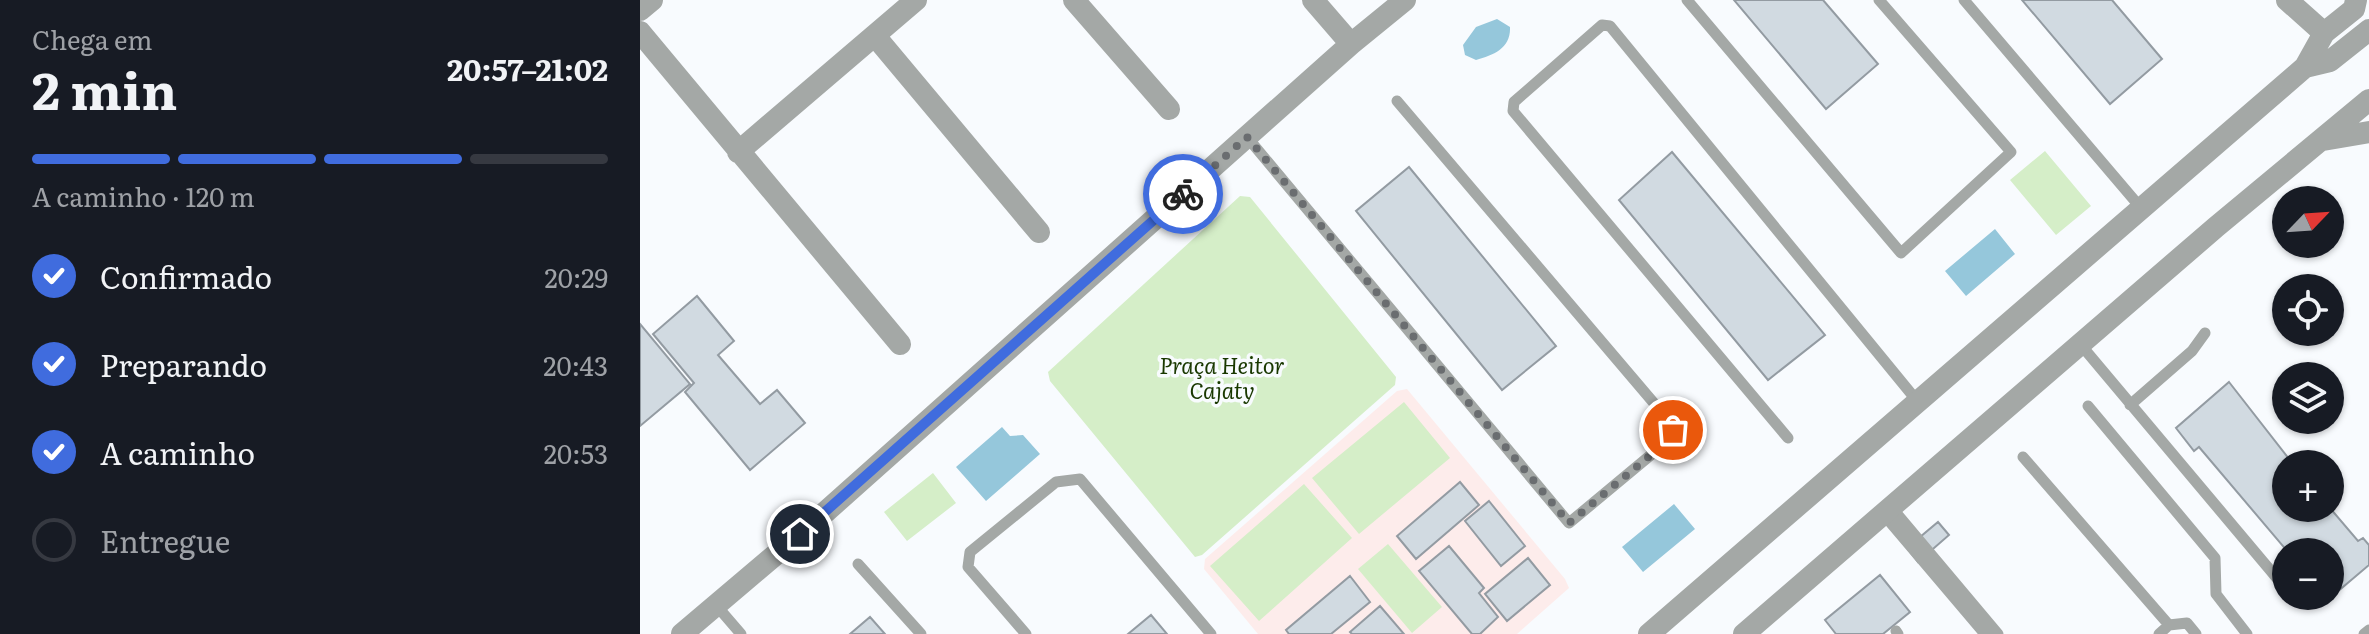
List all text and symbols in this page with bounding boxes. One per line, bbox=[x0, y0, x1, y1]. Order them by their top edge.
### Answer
text: Chega em bbox=[32, 19, 152, 58]
text: 20:57–21:02 bbox=[447, 46, 608, 90]
text: 2 min bbox=[32, 49, 177, 126]
courier bbox=[1143, 154, 1223, 234]
icon: bike bbox=[1161, 172, 1205, 216]
text: A caminho · 120 m bbox=[32, 176, 255, 215]
north arrow bbox=[2272, 186, 2344, 258]
map controls bbox=[2272, 186, 2344, 610]
icon: check bbox=[32, 254, 76, 298]
text: Confirmado bbox=[100, 254, 272, 298]
text: 20:29 bbox=[545, 257, 608, 296]
button: locate bbox=[2272, 274, 2344, 346]
icon: check bbox=[32, 342, 76, 386]
text: Preparando bbox=[100, 342, 267, 386]
text: 20:43 bbox=[543, 345, 608, 384]
park label: Praça Heitor Cajaty bbox=[1159, 348, 1285, 406]
button: layers bbox=[2272, 362, 2344, 434]
pin bbox=[1639, 396, 1707, 464]
icon: bag bbox=[1651, 408, 1695, 452]
icon: check bbox=[32, 430, 76, 474]
text: A caminho bbox=[100, 430, 255, 474]
text: 20:53 bbox=[544, 433, 608, 472]
button: + bbox=[2272, 450, 2344, 522]
pin bbox=[766, 500, 834, 568]
icon: home bbox=[778, 512, 822, 556]
text: Entregue bbox=[100, 518, 230, 562]
button: − bbox=[2272, 538, 2344, 610]

